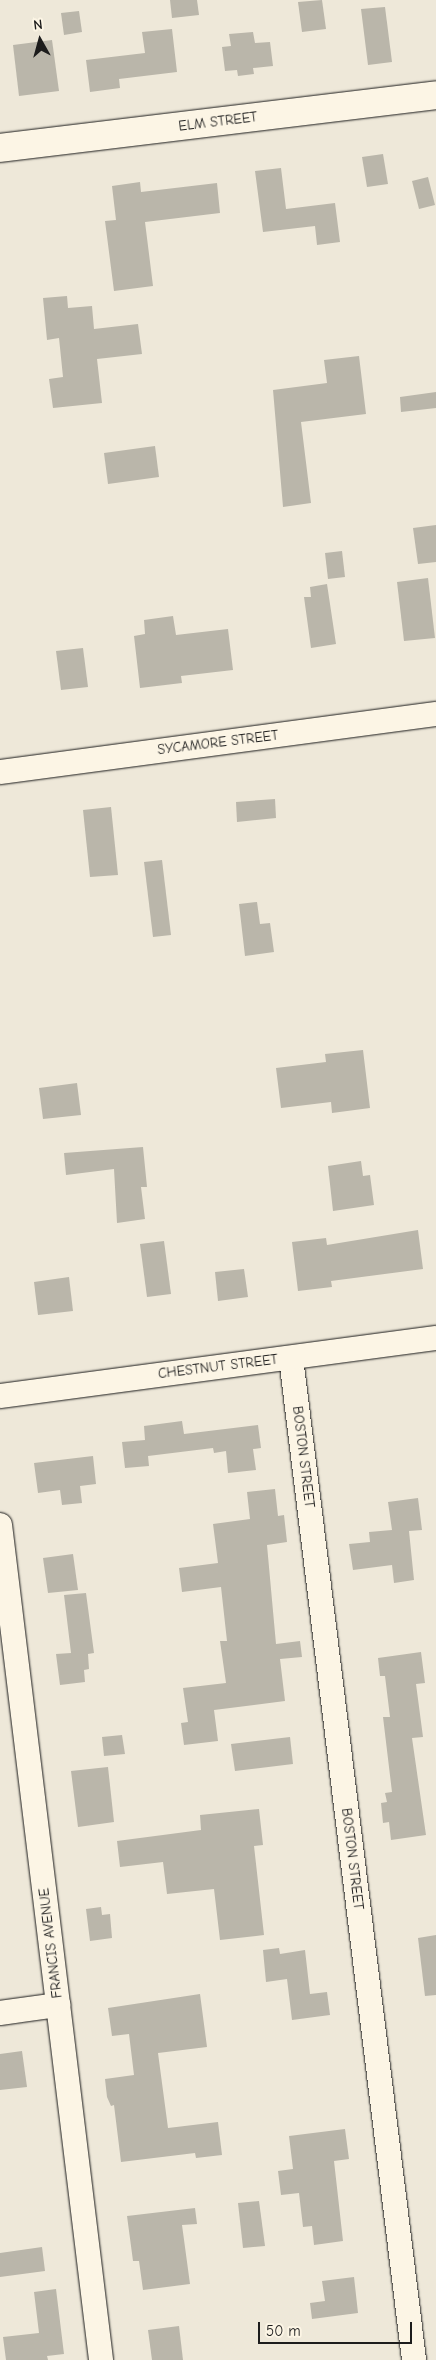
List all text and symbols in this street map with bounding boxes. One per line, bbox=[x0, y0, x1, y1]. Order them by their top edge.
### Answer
north arrow bbox=[15, 15, 65, 65]
text: N bbox=[33, 16, 44, 34]
street label: ELM STREET bbox=[178, 109, 258, 135]
street label: SYCAMORE STREET bbox=[156, 727, 280, 759]
street label: CHESTNUT STREET bbox=[157, 1351, 279, 1383]
street label: BOSTON STREET bbox=[288, 1405, 318, 1509]
street label: BOSTON STREET bbox=[337, 1807, 367, 1911]
street label: FRANCIS AVENUE bbox=[36, 1887, 66, 1999]
scale bar bbox=[261, 2312, 415, 2344]
text: 50 m bbox=[266, 2322, 301, 2340]

